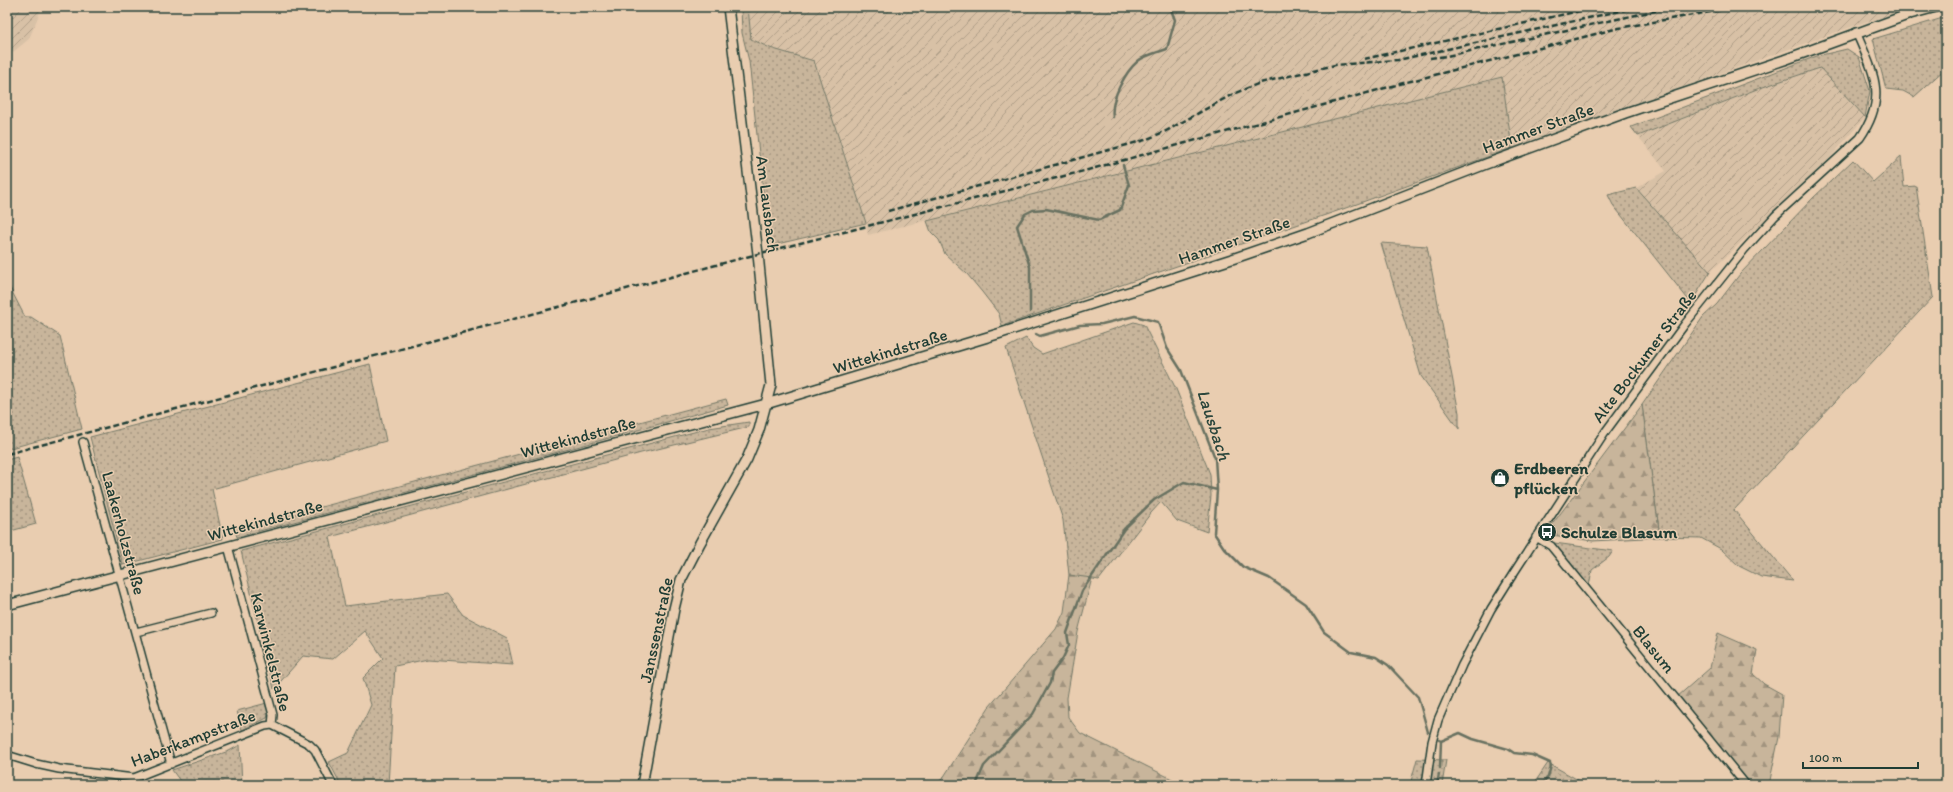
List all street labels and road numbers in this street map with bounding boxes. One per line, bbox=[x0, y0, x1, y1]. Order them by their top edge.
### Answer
street label: Hammer Straße bbox=[1480, 99, 1596, 157]
street label: Am Lausbach bbox=[752, 154, 784, 254]
street label: Hammer Straße bbox=[1175, 212, 1293, 268]
street label: Alte Bockumer Straße bbox=[1587, 285, 1701, 427]
street label: Wittekindstraße bbox=[830, 324, 950, 378]
street label: Wittekindstraße bbox=[518, 412, 638, 462]
street label: Laakerholzstraße bbox=[98, 469, 150, 597]
street label: Wittekindstraße bbox=[205, 495, 325, 545]
street label: Janssenstraße bbox=[635, 575, 677, 685]
street label: Karwinkelstraße bbox=[247, 591, 295, 713]
street label: Blasum bbox=[1629, 621, 1679, 677]
street label: Haberkampstraße bbox=[128, 705, 258, 771]

